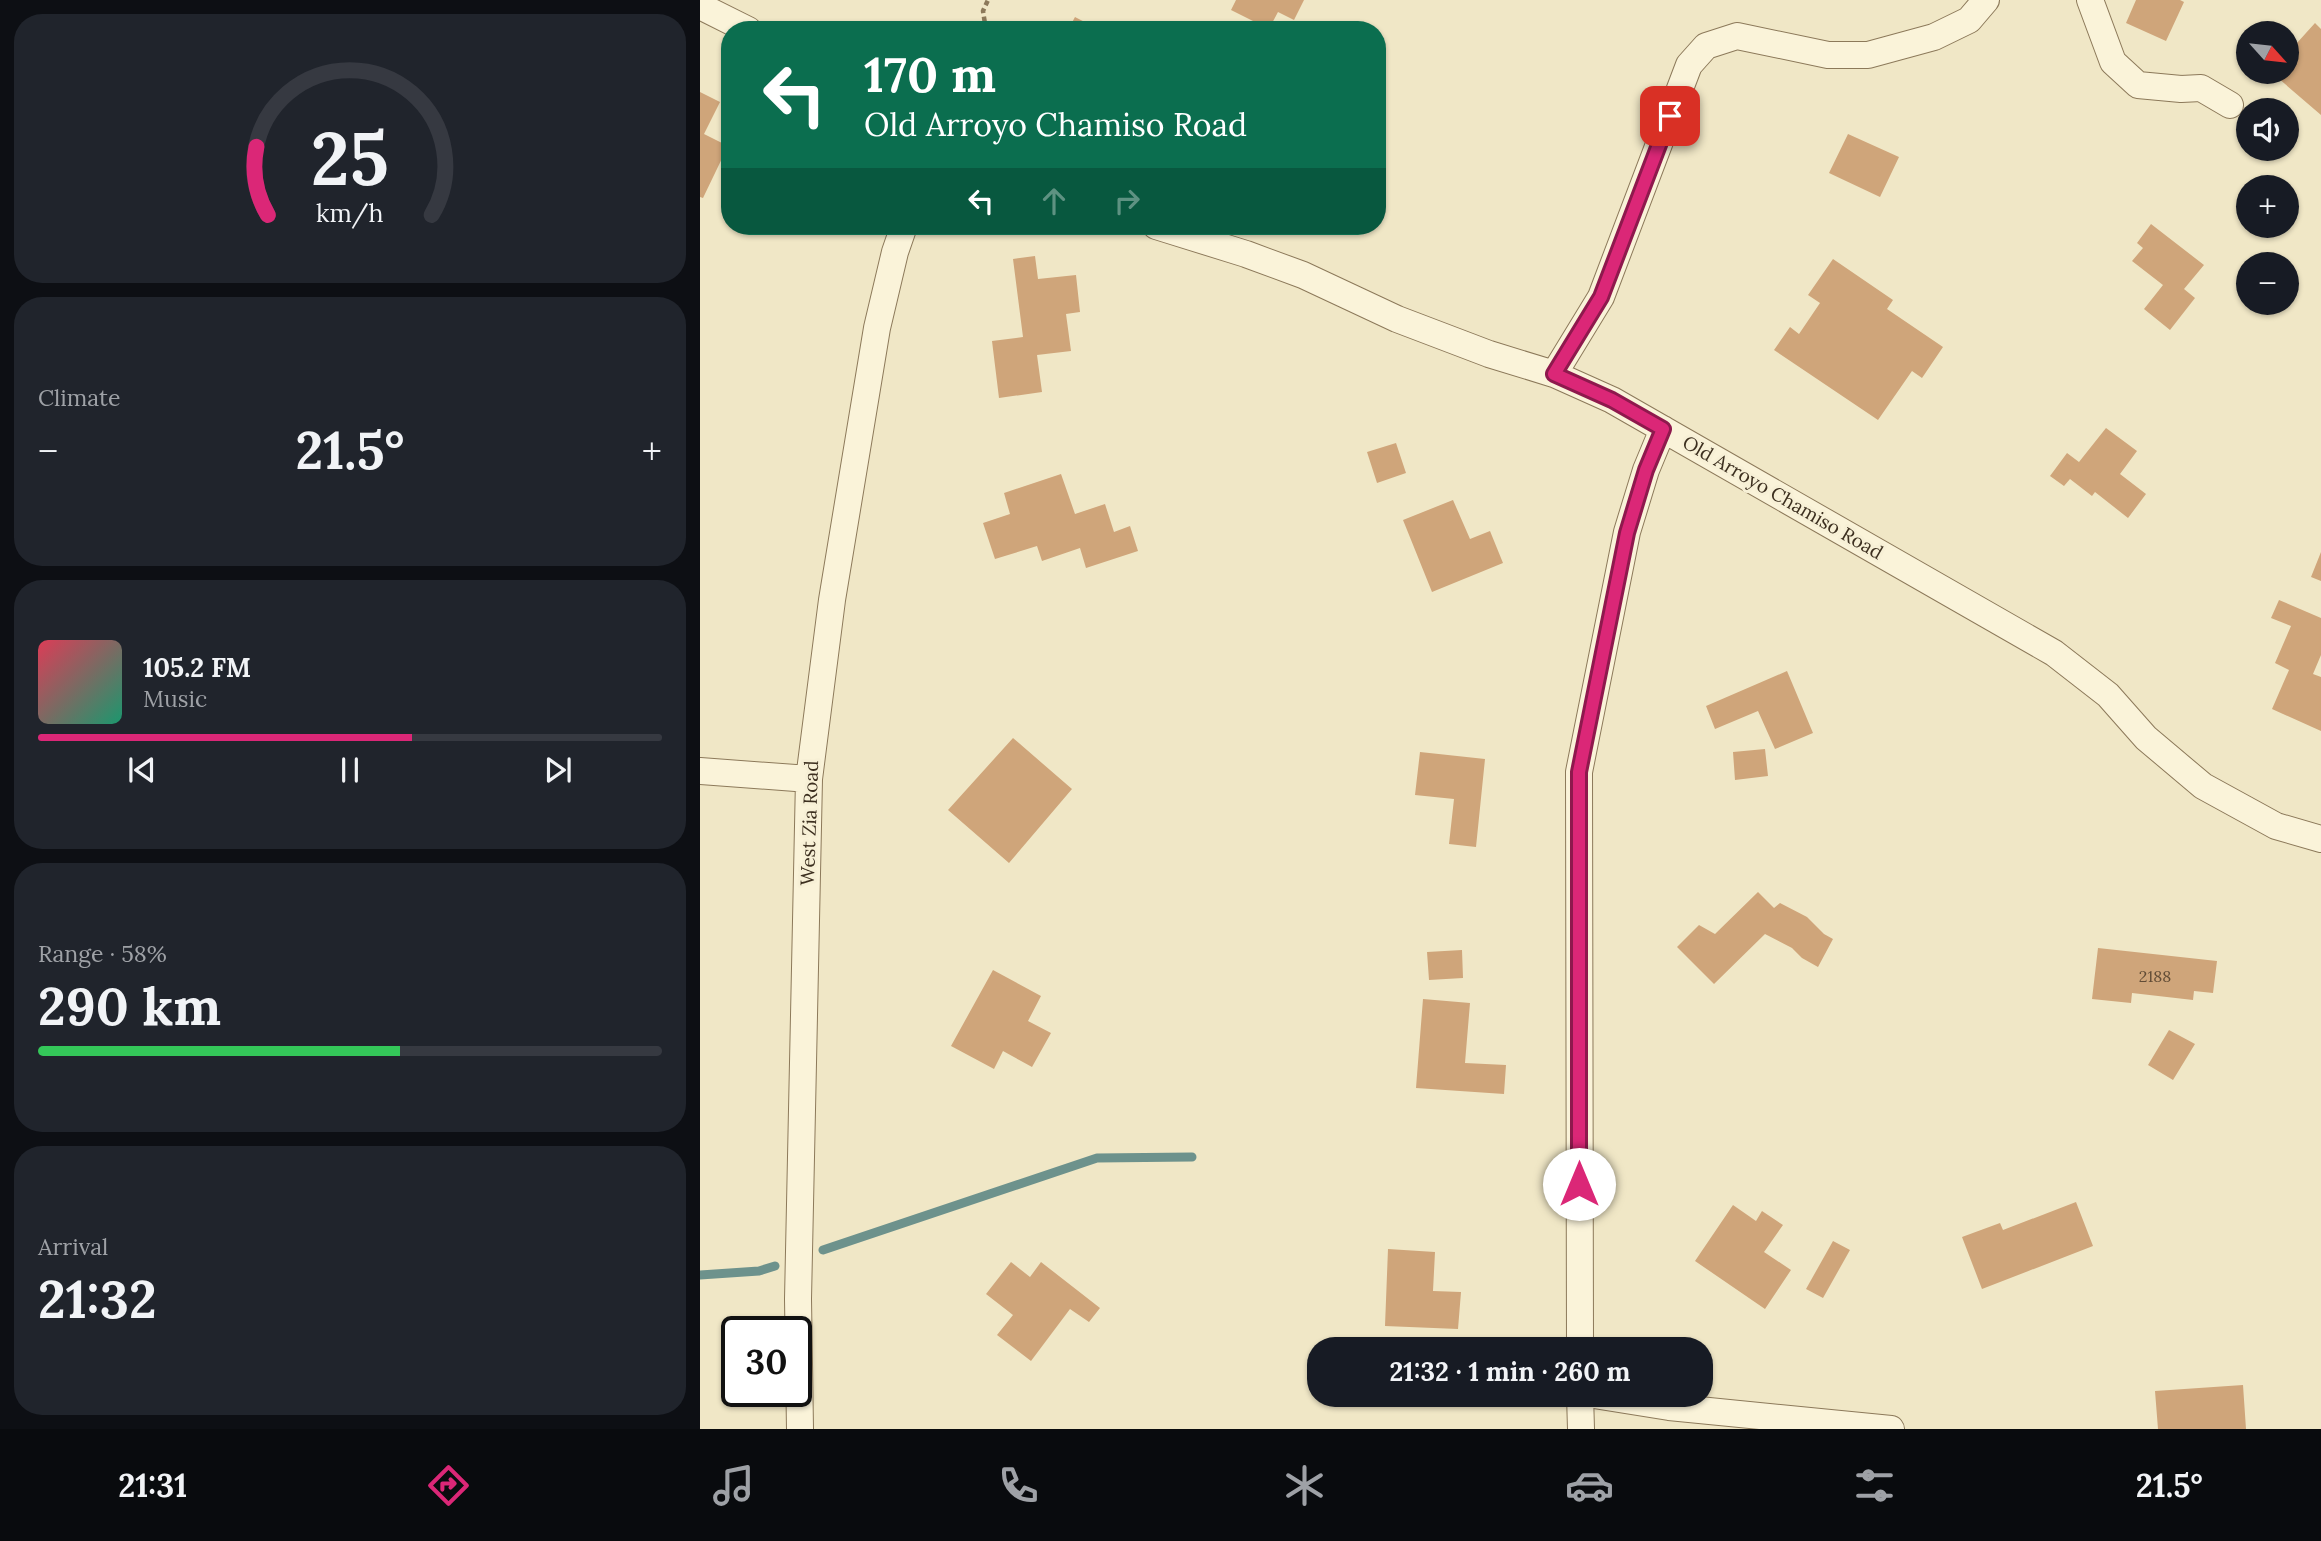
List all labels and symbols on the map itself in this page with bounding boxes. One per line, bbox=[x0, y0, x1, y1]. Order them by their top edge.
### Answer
north arrow bbox=[2236, 21, 2300, 84]
pin bbox=[1640, 86, 1700, 146]
street label: Old Arroyo Chamiso Road bbox=[1678, 430, 1888, 564]
street label: West Zia Road bbox=[795, 760, 823, 886]
house number: 2188 bbox=[2139, 966, 2171, 986]
position arrow bbox=[1542, 1147, 1616, 1221]
speed limit sign: 30 bbox=[721, 1316, 812, 1407]

